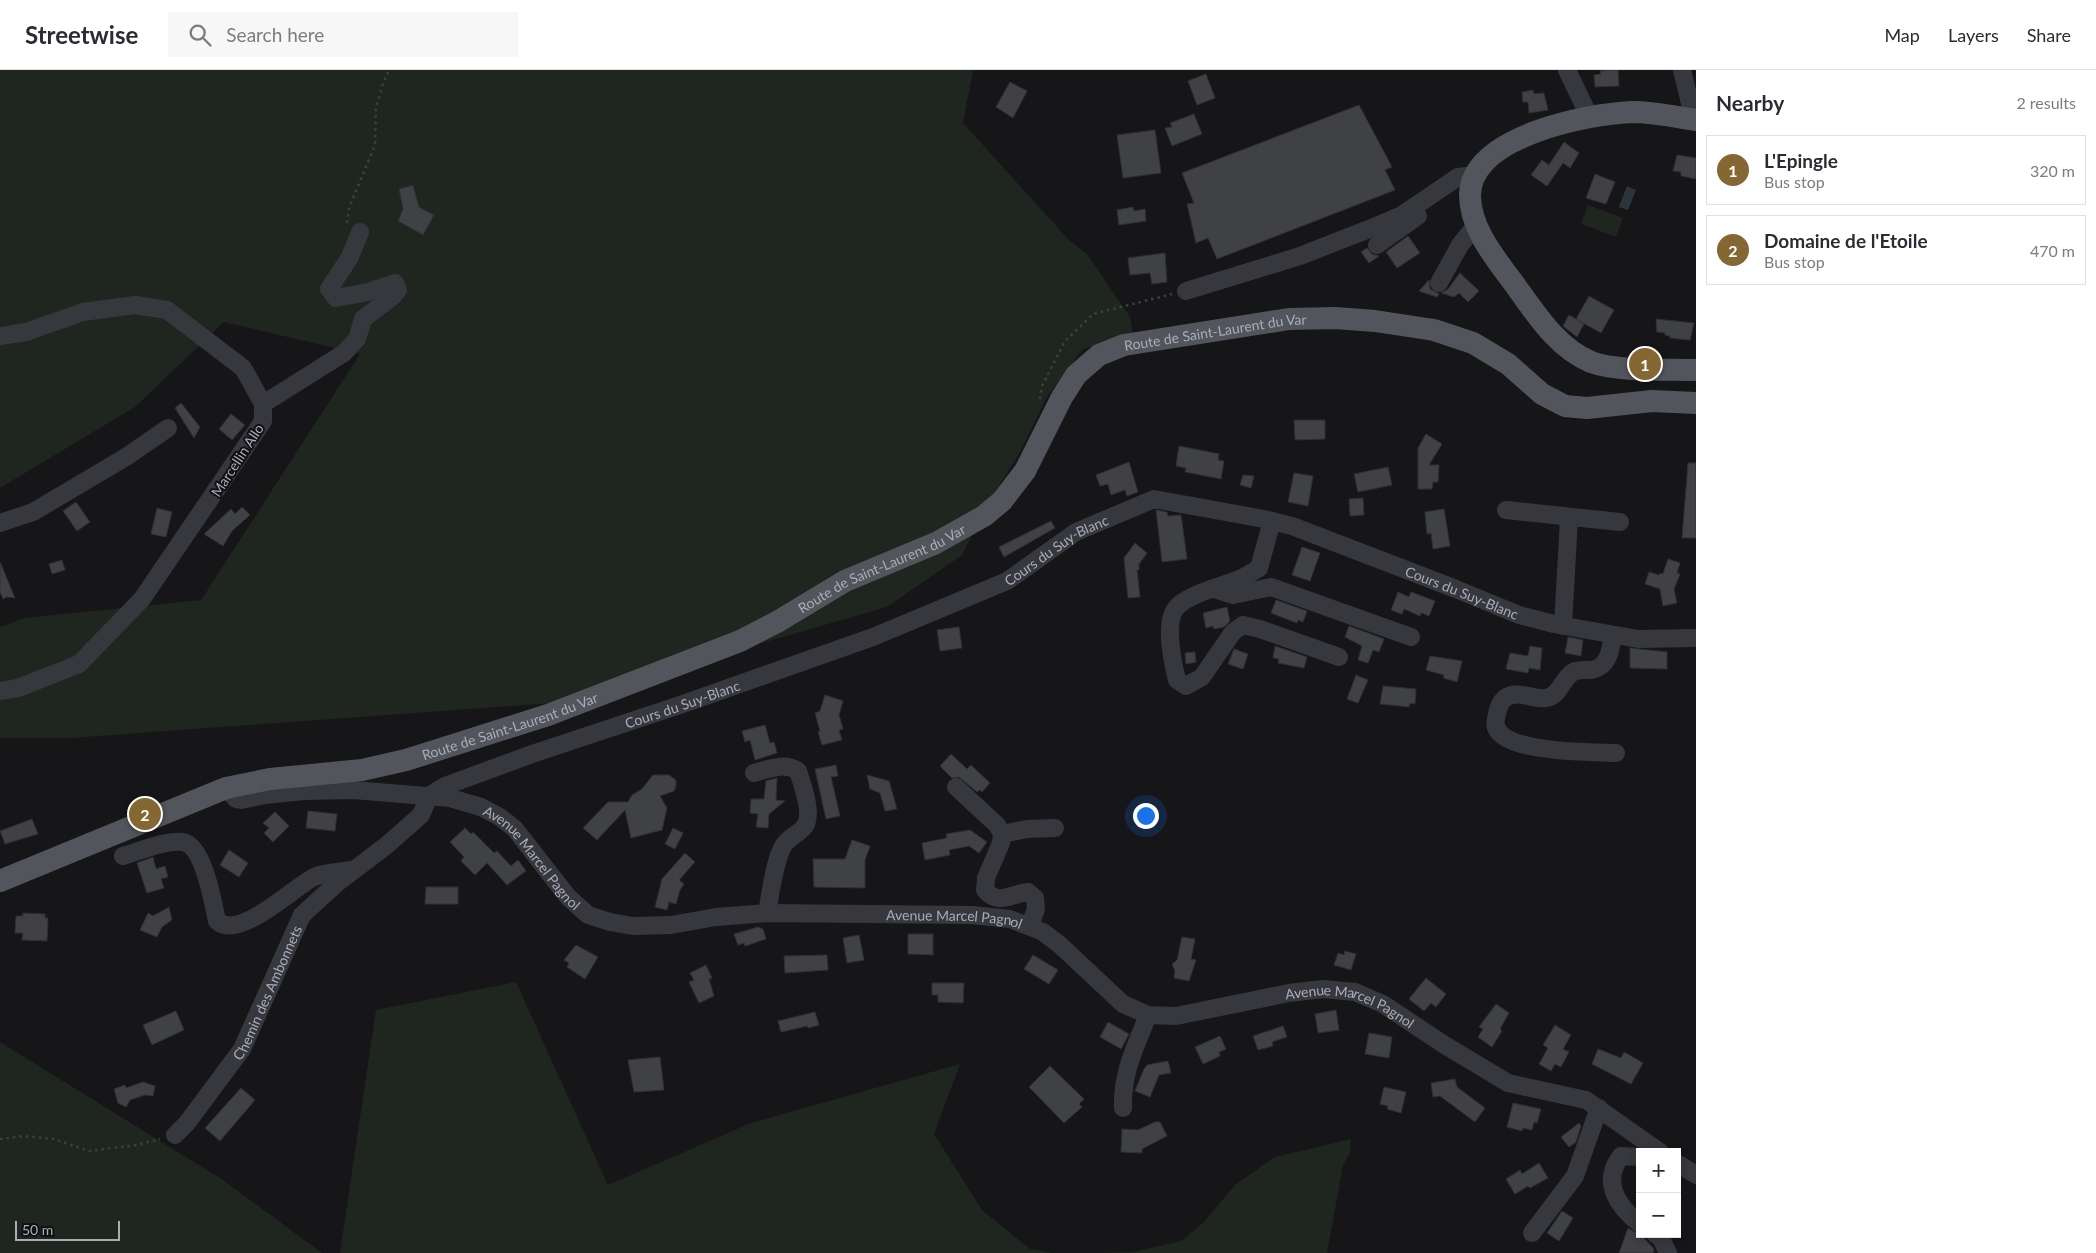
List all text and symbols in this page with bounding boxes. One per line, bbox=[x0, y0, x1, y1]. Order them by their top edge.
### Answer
search box bbox=[168, 12, 518, 57]
text: Streetwise bbox=[25, 20, 138, 49]
icon: search bbox=[186, 21, 214, 49]
text: Search here bbox=[226, 23, 324, 46]
text: Map bbox=[1884, 24, 1920, 46]
text: Layers bbox=[1948, 24, 1999, 46]
text: Share bbox=[2027, 24, 2071, 46]
text: Nearby bbox=[1716, 90, 1784, 115]
text: 2 results bbox=[2016, 93, 2076, 112]
text: L'Epingle bbox=[1764, 149, 1838, 172]
text: 1 bbox=[1728, 161, 1738, 180]
text: 320 m bbox=[2030, 161, 2075, 180]
text: Bus stop bbox=[1764, 172, 1825, 191]
text: Domaine de l'Etoile bbox=[1764, 229, 1928, 252]
text: 2 bbox=[1728, 241, 1738, 260]
text: 470 m bbox=[2030, 241, 2075, 260]
text: Bus stop bbox=[1764, 252, 1825, 271]
street label: Route de Saint-Laurent du Var bbox=[1123, 310, 1307, 353]
pin: 1 bbox=[1629, 345, 1661, 383]
street label: Marcellin Allo bbox=[207, 420, 267, 500]
street label: Cours du Suy-Blanc bbox=[1001, 511, 1111, 589]
street label: Route de Saint-Laurent du Var bbox=[794, 520, 968, 616]
street label: Cours du Suy-Blanc bbox=[1403, 562, 1521, 623]
street label: Cours du Suy-Blanc bbox=[622, 676, 742, 731]
street label: Route de Saint-Laurent du Var bbox=[420, 688, 600, 763]
pin: 2 bbox=[129, 795, 161, 833]
street label: Avenue Marcel Pagnol bbox=[481, 801, 584, 913]
your location bbox=[1133, 803, 1159, 829]
street label: Avenue Marcel Pagnol bbox=[886, 906, 1025, 932]
street label: Chemin des Ambonnets bbox=[228, 922, 305, 1063]
street label: Avenue Marcel Pagnol bbox=[1284, 980, 1418, 1031]
map controls bbox=[1636, 1148, 1681, 1238]
button: + bbox=[1636, 1148, 1681, 1193]
button: − bbox=[1636, 1193, 1681, 1238]
scale bar bbox=[15, 1218, 120, 1241]
text: 50 m bbox=[22, 1221, 53, 1238]

